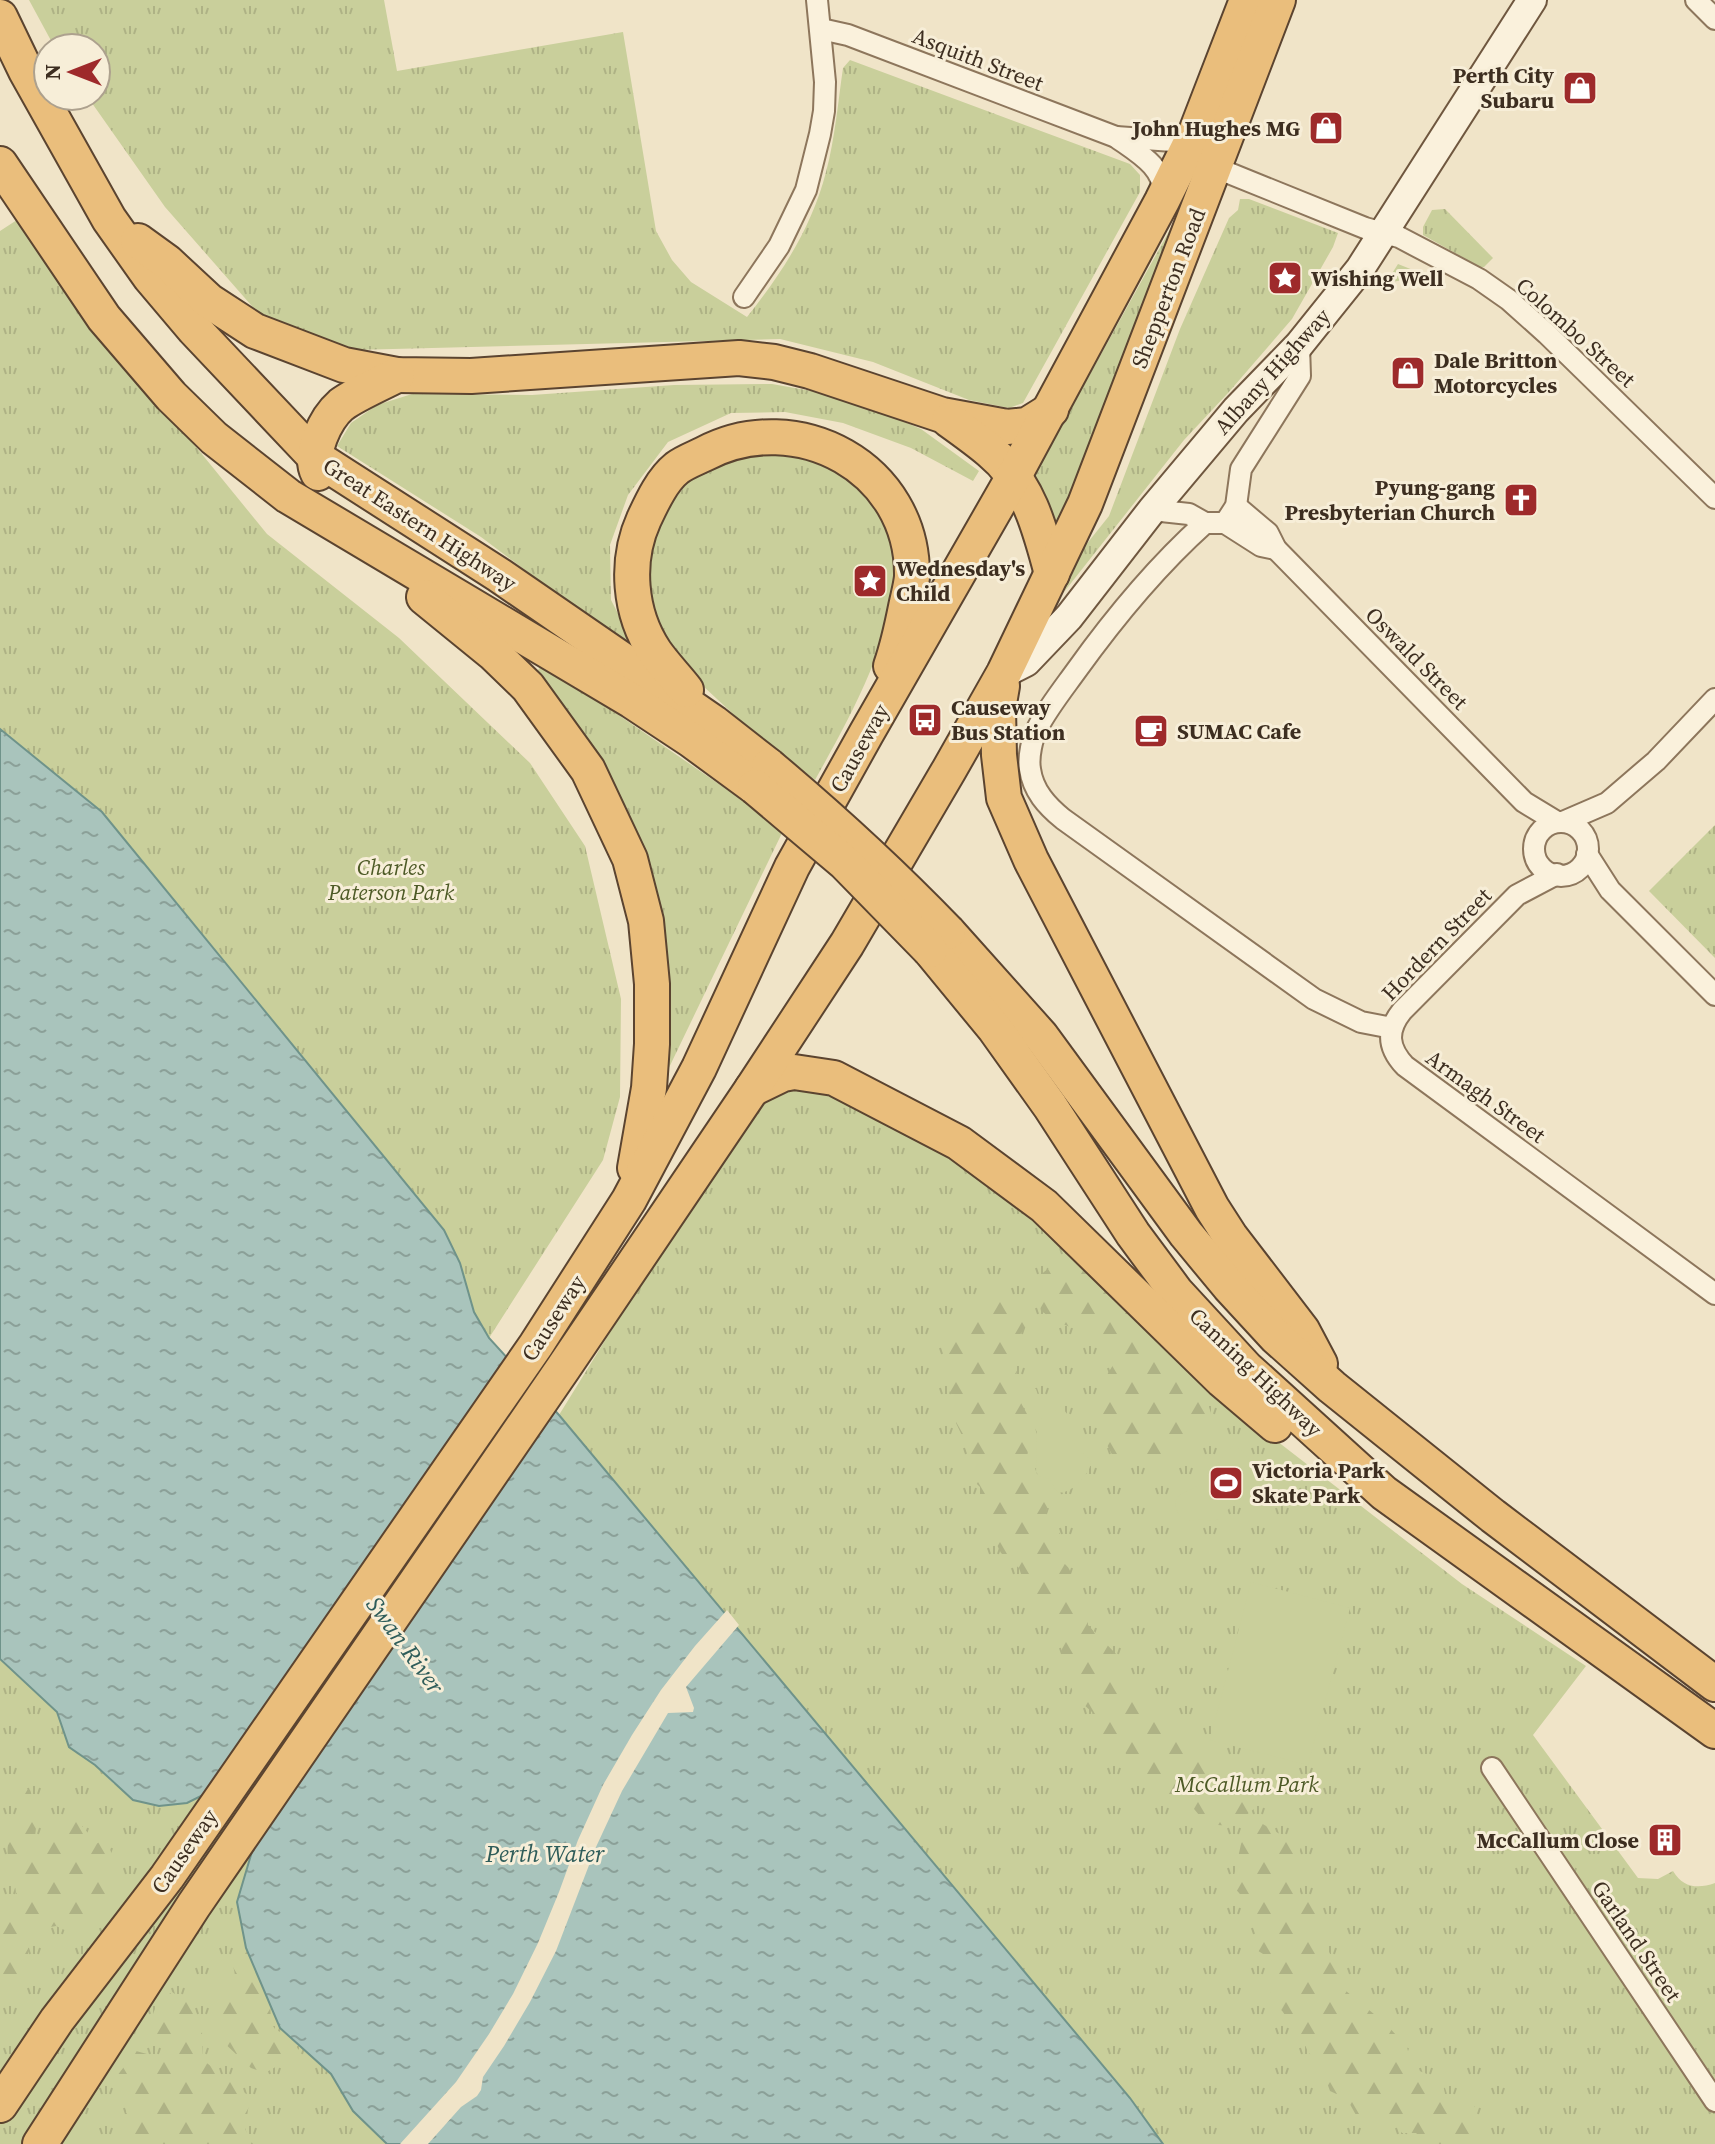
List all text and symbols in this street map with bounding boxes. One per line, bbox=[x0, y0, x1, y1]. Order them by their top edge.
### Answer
street label: Asquith Street bbox=[908, 20, 1049, 98]
north arrow bbox=[32, 32, 112, 112]
place label: Perth City Subaru bbox=[1453, 60, 1554, 115]
text: N bbox=[37, 64, 67, 80]
shop icon: Perth City Subaru bbox=[1561, 69, 1599, 107]
shop icon: John Hughes MG bbox=[1307, 109, 1345, 147]
place label: John Hughes MG bbox=[1130, 113, 1300, 143]
street label: Shepperton Road bbox=[1124, 203, 1213, 372]
place icon: Wishing Well bbox=[1266, 259, 1304, 297]
place label: Wishing Well bbox=[1311, 263, 1444, 293]
street label: Colombo Street bbox=[1510, 270, 1643, 394]
street label: Albany Highway bbox=[1207, 301, 1337, 441]
place label: Dale Britton Motorcycles bbox=[1434, 345, 1558, 400]
shop icon: Dale Britton Motorcycles bbox=[1389, 354, 1427, 392]
street label: Great Eastern Highway bbox=[317, 450, 523, 598]
place label: Pyung-gang Presbyterian Church bbox=[1285, 472, 1495, 527]
church icon: Pyung-gang Presbyterian Church bbox=[1502, 481, 1540, 519]
place label: Wednesday's Child bbox=[896, 553, 1025, 608]
place icon: Wednesday's Child bbox=[851, 562, 889, 600]
street label: Oswald Street bbox=[1359, 600, 1476, 717]
place label: Causeway Bus Station bbox=[951, 692, 1066, 747]
street label: Causeway bbox=[822, 698, 896, 798]
bus stop icon: Causeway Bus Station bbox=[906, 701, 944, 739]
cafe icon: SUMAC Cafe bbox=[1132, 712, 1170, 750]
place label: SUMAC Cafe bbox=[1177, 716, 1301, 746]
park label: Charles Paterson Park bbox=[327, 852, 455, 907]
street label: Hordern Street bbox=[1374, 880, 1498, 1007]
street label: Armagh Street bbox=[1420, 1042, 1553, 1150]
street label: Causeway bbox=[514, 1268, 592, 1367]
street label: Canning Highway bbox=[1183, 1301, 1330, 1444]
place label: Victoria Park Skate Park bbox=[1252, 1455, 1386, 1510]
sports icon: Victoria Park Skate Park bbox=[1207, 1464, 1245, 1502]
water label: Swan River bbox=[359, 1589, 453, 1701]
park label: McCallum Park bbox=[1174, 1769, 1319, 1799]
street label: Causeway bbox=[144, 1802, 225, 1899]
building icon: McCallum Close bbox=[1646, 1821, 1684, 1859]
place label: McCallum Close bbox=[1476, 1825, 1639, 1855]
water label: Perth Water bbox=[485, 1837, 606, 1870]
street label: Garland Street bbox=[1585, 1874, 1689, 2008]

